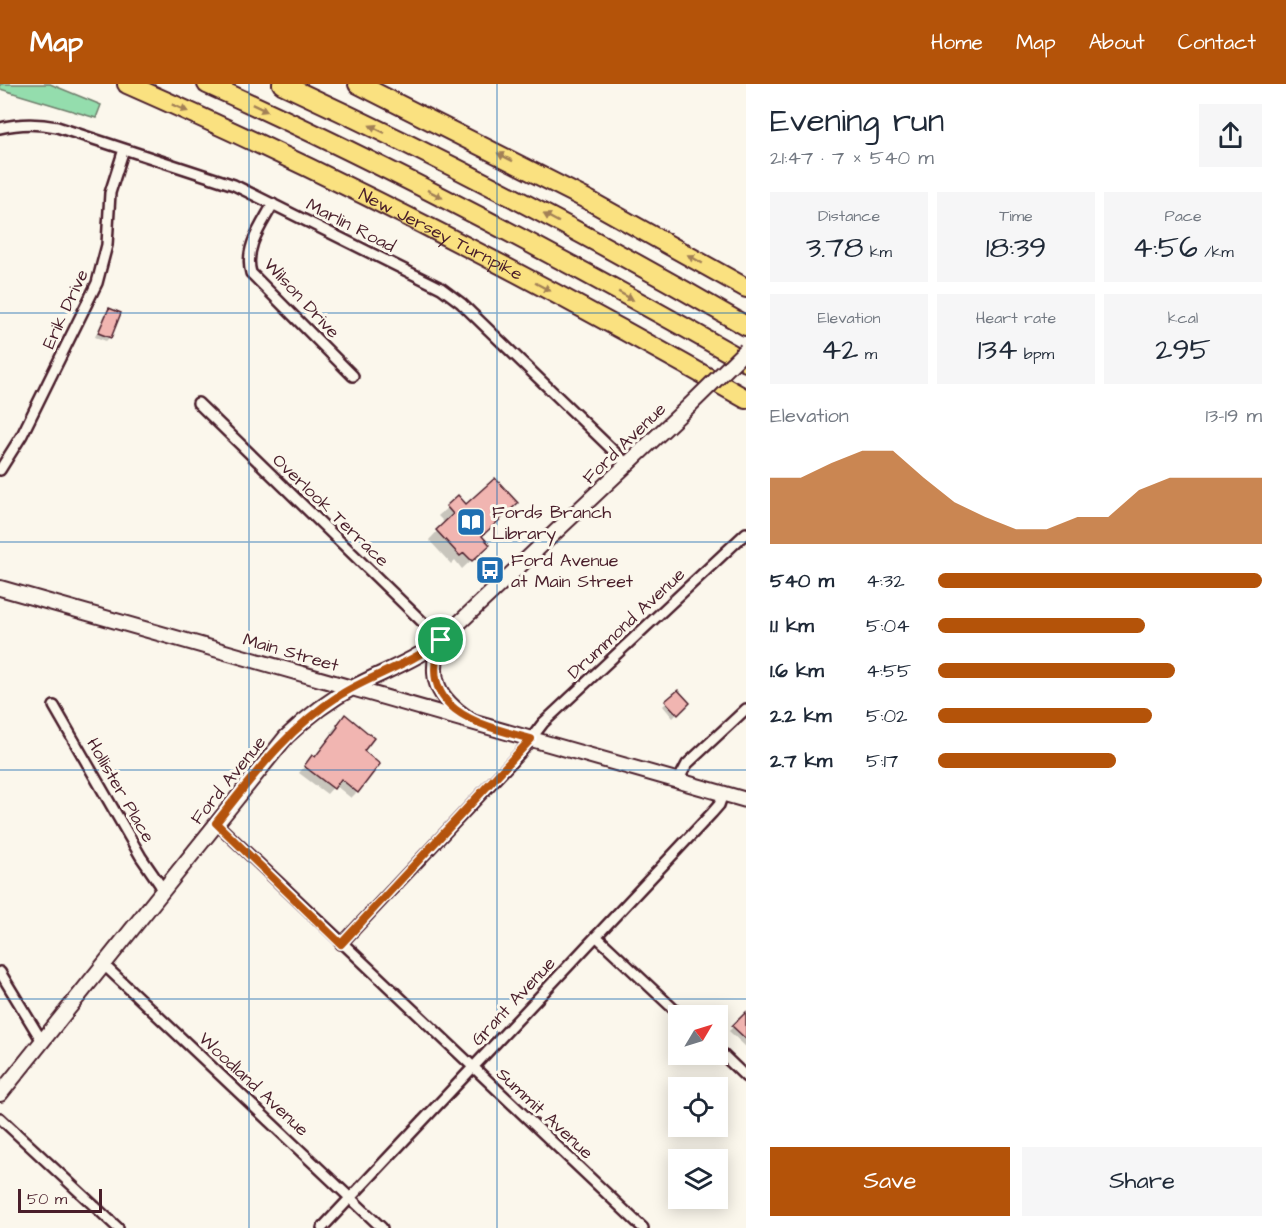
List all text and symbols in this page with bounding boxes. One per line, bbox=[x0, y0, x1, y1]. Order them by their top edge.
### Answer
text: Map bbox=[30, 23, 83, 62]
text: Home bbox=[931, 28, 983, 57]
text: Map bbox=[1016, 28, 1056, 57]
text: About bbox=[1089, 28, 1145, 57]
text: Contact bbox=[1178, 28, 1256, 57]
text: Evening run bbox=[770, 98, 944, 144]
one-way arrow bbox=[172, 103, 189, 112]
one-way arrow bbox=[252, 104, 269, 113]
button: share bbox=[1199, 104, 1262, 167]
one-way arrow bbox=[369, 125, 386, 134]
text: 21:47 · 7 × 540 m bbox=[770, 144, 934, 172]
one-way arrow bbox=[496, 152, 513, 162]
street label: New Jersey Turnpike bbox=[355, 182, 527, 287]
one-way arrow bbox=[427, 190, 444, 199]
street label: Marlin Road bbox=[302, 192, 400, 259]
text: Distance bbox=[818, 205, 880, 227]
text: Time bbox=[999, 205, 1033, 227]
text: Pace bbox=[1164, 205, 1202, 227]
one-way arrow bbox=[542, 213, 559, 223]
text: 3.78 bbox=[806, 227, 863, 269]
text: 18:39 bbox=[986, 227, 1046, 269]
text: 4:56 bbox=[1132, 227, 1198, 269]
text: km bbox=[863, 241, 892, 263]
text: /km bbox=[1198, 241, 1234, 263]
street label: Wilson Drive bbox=[258, 253, 345, 344]
one-way arrow bbox=[686, 254, 703, 264]
street label: Erik Drive bbox=[36, 265, 95, 353]
one-way arrow bbox=[535, 282, 552, 292]
one-way arrow bbox=[618, 291, 635, 301]
text: Elevation bbox=[818, 307, 880, 329]
text: Heart rate bbox=[976, 307, 1056, 329]
text: kcal bbox=[1168, 307, 1198, 329]
text: 42 bbox=[821, 329, 858, 371]
text: 134 bbox=[978, 329, 1017, 371]
text: 295 bbox=[1155, 329, 1211, 371]
text: m bbox=[858, 343, 877, 365]
text: bpm bbox=[1017, 343, 1054, 365]
street label: Ford Avenue bbox=[577, 397, 672, 490]
text: Elevation bbox=[770, 402, 849, 430]
text: 13–19 m bbox=[1206, 402, 1262, 430]
street label: Overlook Terrace bbox=[267, 448, 395, 573]
place label: Fords Branch Library bbox=[492, 500, 611, 547]
library icon: Fords Branch Library bbox=[455, 506, 487, 538]
place label: Ford Avenue at Main Street bbox=[511, 548, 634, 594]
bus stop icon: Ford Avenue at Main Street bbox=[474, 554, 506, 586]
street label: Drummond Avenue bbox=[562, 562, 691, 685]
text: 540 m bbox=[770, 567, 834, 595]
text: 4:32 bbox=[866, 567, 905, 595]
text: 1.1 km bbox=[770, 612, 814, 640]
text: 5:04 bbox=[866, 612, 910, 640]
pin bbox=[415, 614, 466, 665]
icon: arrive bbox=[424, 623, 457, 656]
street label: Main Street bbox=[240, 627, 342, 678]
text: 1.6 km bbox=[770, 657, 824, 685]
text: 4:55 bbox=[866, 657, 911, 685]
text: 2.2 km bbox=[770, 702, 832, 730]
text: 5:02 bbox=[866, 702, 908, 730]
street label: Ford Avenue bbox=[185, 730, 272, 830]
street label: Hollister Place bbox=[80, 733, 161, 847]
text: 2.7 km bbox=[770, 747, 832, 775]
text: 5:17 bbox=[866, 747, 898, 775]
street label: Grant Avenue bbox=[466, 951, 561, 1051]
north arrow bbox=[668, 1005, 728, 1065]
map controls bbox=[668, 1005, 728, 1209]
street label: Woodland Avenue bbox=[193, 1027, 314, 1142]
street label: Summit Avenue bbox=[491, 1062, 599, 1165]
button: locate bbox=[668, 1077, 728, 1137]
button: Save bbox=[770, 1147, 1010, 1216]
button: Share bbox=[1022, 1147, 1262, 1216]
button: layers bbox=[668, 1149, 728, 1209]
scale bar bbox=[18, 1186, 102, 1214]
text: 50 m bbox=[27, 1188, 67, 1210]

